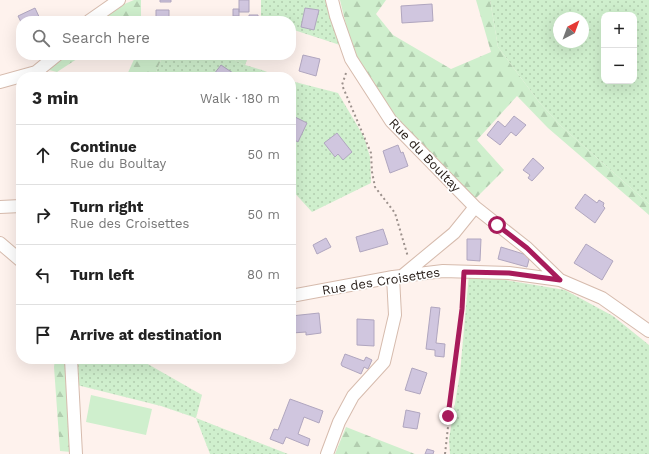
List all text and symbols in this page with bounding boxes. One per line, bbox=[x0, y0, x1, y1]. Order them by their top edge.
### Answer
north arrow bbox=[553, 12, 589, 48]
map controls bbox=[601, 12, 637, 84]
button: + bbox=[601, 12, 637, 48]
search box bbox=[16, 16, 296, 60]
icon: search bbox=[30, 27, 52, 49]
text: Search here bbox=[62, 29, 150, 47]
button: − bbox=[601, 48, 637, 84]
text: 3 min bbox=[32, 88, 78, 108]
text: Walk · 180 m bbox=[200, 91, 280, 106]
street label: Rue du Boultay bbox=[386, 115, 464, 195]
text: Continue bbox=[70, 138, 137, 156]
icon: ahead bbox=[32, 144, 54, 166]
text: 50 m bbox=[248, 147, 280, 162]
text: Rue du Boultay bbox=[70, 156, 166, 171]
text: Turn right bbox=[70, 198, 143, 216]
icon: right bbox=[32, 204, 54, 226]
text: 50 m bbox=[248, 207, 280, 222]
text: Rue des Croisettes bbox=[70, 216, 189, 231]
route start bbox=[488, 216, 506, 234]
icon: left bbox=[32, 264, 54, 286]
street label: Rue des Croisettes bbox=[321, 264, 441, 298]
text: Turn left bbox=[70, 266, 134, 284]
text: 80 m bbox=[247, 267, 280, 282]
icon: arrive bbox=[32, 324, 54, 346]
text: Arrive at destination bbox=[70, 326, 222, 344]
route end bbox=[439, 407, 457, 425]

